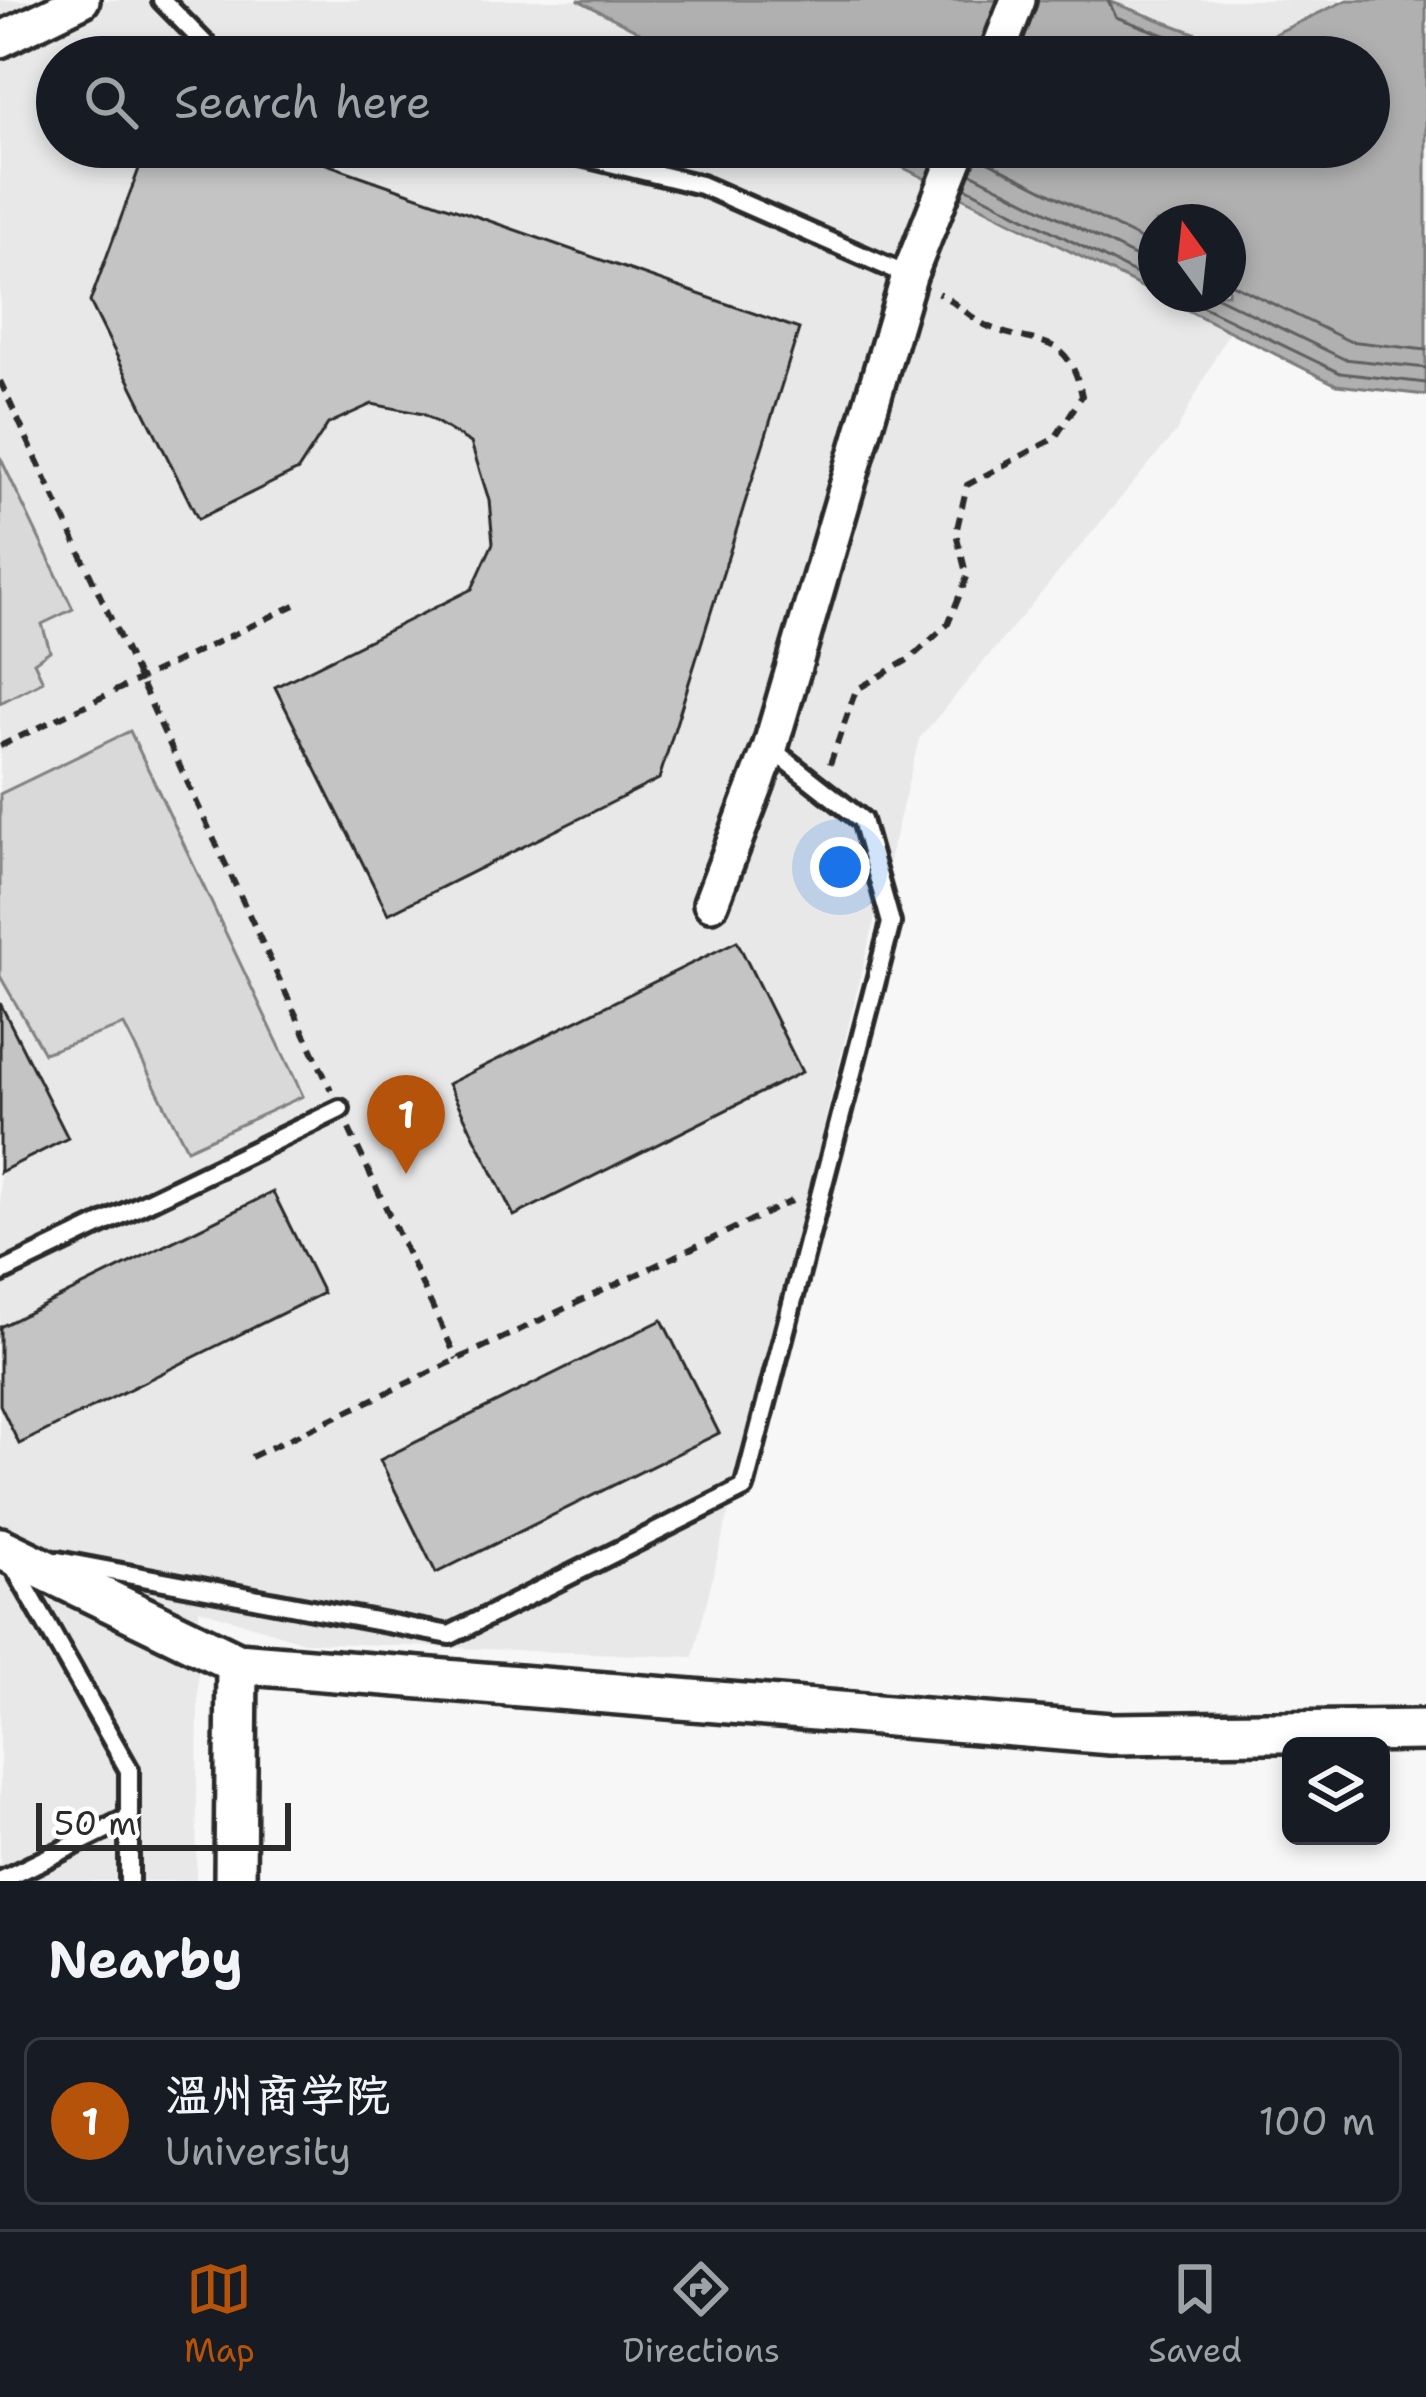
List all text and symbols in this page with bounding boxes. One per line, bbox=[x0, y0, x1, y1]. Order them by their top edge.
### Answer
search box bbox=[36, 36, 1390, 168]
icon: search bbox=[78, 69, 144, 135]
text: Search here bbox=[174, 72, 431, 132]
north arrow bbox=[1138, 204, 1246, 312]
your location bbox=[810, 837, 870, 897]
pin: 1 bbox=[367, 1075, 445, 1174]
map controls bbox=[1282, 1737, 1390, 1845]
button: layers bbox=[1282, 1737, 1390, 1845]
scale bar bbox=[36, 1797, 291, 1850]
text: 50 m bbox=[54, 1801, 137, 1846]
text: Nearby bbox=[48, 1925, 243, 1993]
text: 温州商学院 bbox=[165, 2065, 390, 2125]
text: 1 bbox=[81, 2095, 99, 2147]
text: 100 m bbox=[1259, 2095, 1375, 2147]
text: University bbox=[165, 2125, 351, 2177]
tab: Map bbox=[184, 2256, 255, 2373]
tab: Directions bbox=[623, 2256, 780, 2373]
tab: Saved bbox=[1148, 2256, 1242, 2373]

